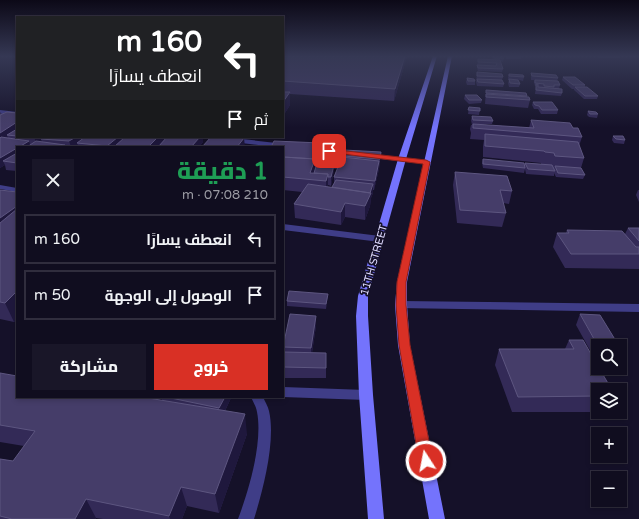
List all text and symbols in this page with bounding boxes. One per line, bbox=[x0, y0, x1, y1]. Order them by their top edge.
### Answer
text: 160 m bbox=[116, 25, 202, 59]
icon: left bbox=[216, 32, 268, 84]
text: انعطف يسارًا bbox=[109, 65, 202, 87]
icon: arrive bbox=[224, 108, 246, 130]
text: ثم bbox=[254, 111, 268, 129]
pin bbox=[312, 134, 346, 168]
icon: arrive bbox=[318, 140, 340, 162]
text: 1 دقيقة bbox=[177, 157, 268, 186]
button: close bbox=[32, 159, 74, 201]
text: 210 m · 07:08 bbox=[182, 187, 268, 203]
street label: 11TH STREET bbox=[358, 223, 390, 297]
icon: left bbox=[244, 228, 266, 250]
text: 160 m bbox=[34, 230, 80, 248]
text: انعطف يسارًا bbox=[146, 231, 232, 249]
icon: arrive bbox=[244, 284, 266, 306]
text: 50 m bbox=[34, 286, 71, 304]
text: الوصول إلى الوجهة bbox=[105, 287, 232, 305]
map controls bbox=[591, 339, 627, 507]
button: search bbox=[591, 339, 627, 375]
button: مشاركة bbox=[32, 344, 146, 390]
button: خروج bbox=[154, 344, 268, 390]
button: layers bbox=[591, 383, 627, 419]
button: + bbox=[591, 427, 627, 463]
position arrow bbox=[405, 440, 447, 482]
button: − bbox=[591, 471, 627, 507]

